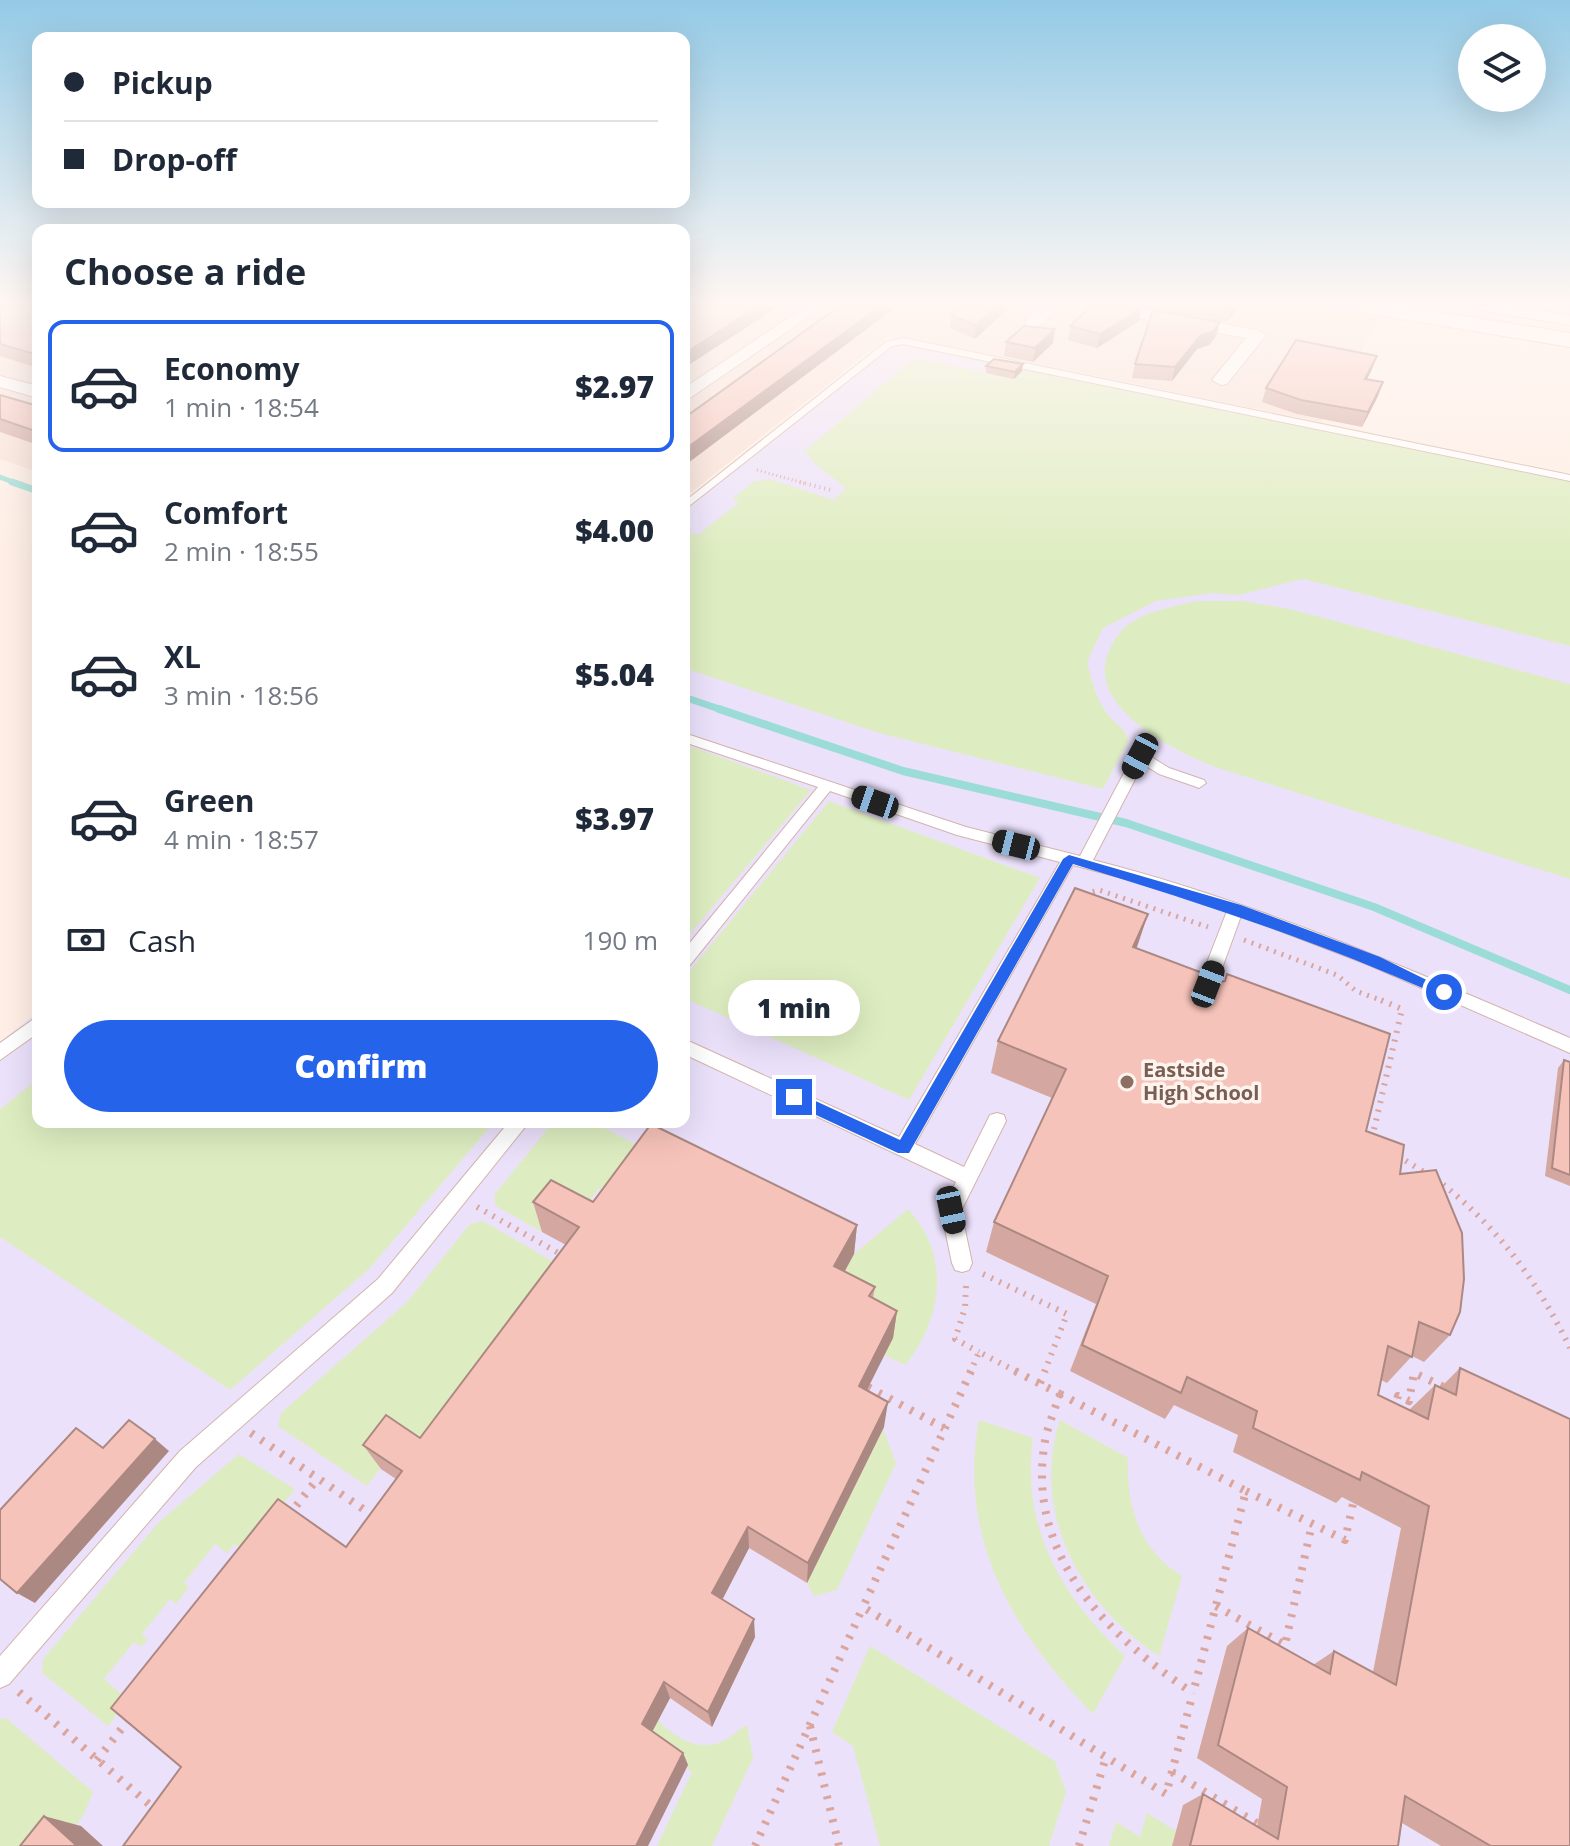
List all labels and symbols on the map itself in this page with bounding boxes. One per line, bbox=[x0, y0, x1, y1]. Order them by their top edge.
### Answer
car bbox=[1118, 729, 1162, 783]
car bbox=[848, 783, 902, 821]
car bbox=[990, 828, 1042, 862]
car bbox=[1188, 957, 1228, 1011]
route start bbox=[1426, 974, 1462, 1010]
callout: 1 min bbox=[728, 981, 860, 1037]
place label: Eastside High School bbox=[1143, 1056, 1259, 1106]
marker: Eastside High School bbox=[1118, 1073, 1136, 1091]
route end bbox=[776, 1079, 812, 1115]
car bbox=[934, 1184, 968, 1236]

